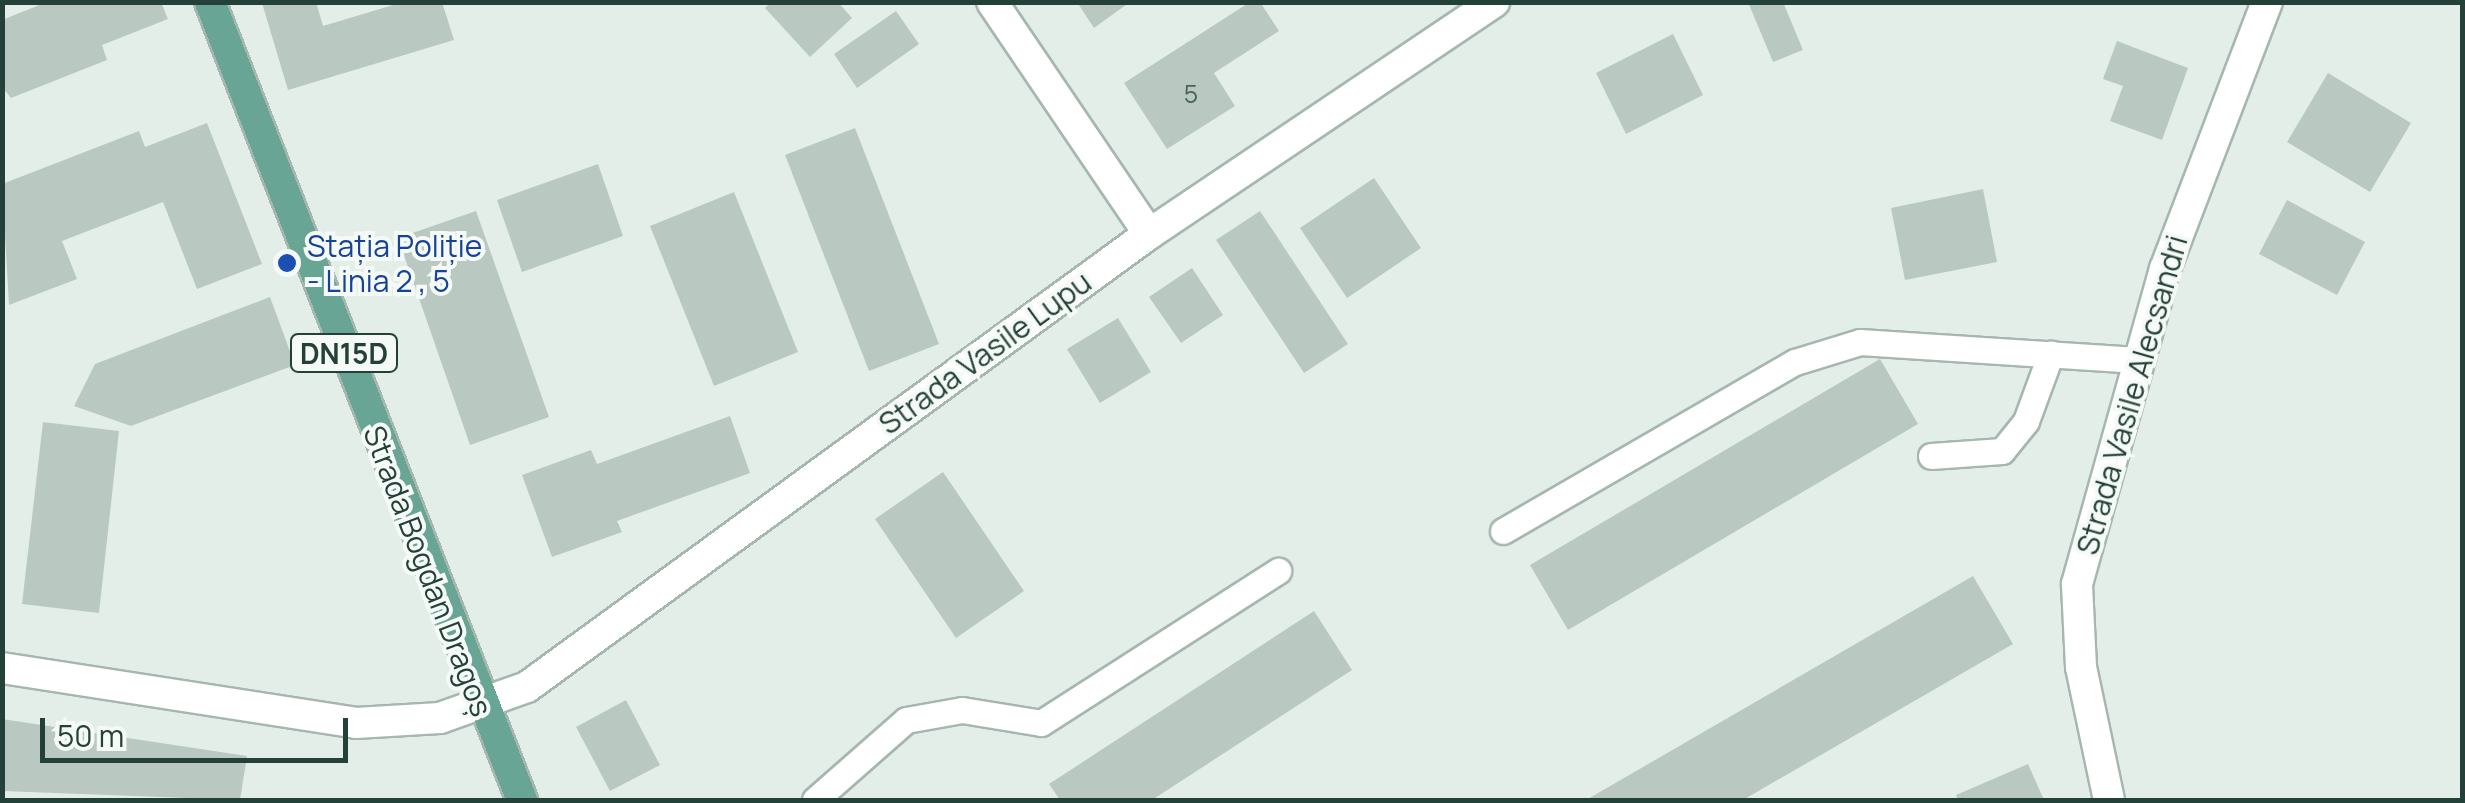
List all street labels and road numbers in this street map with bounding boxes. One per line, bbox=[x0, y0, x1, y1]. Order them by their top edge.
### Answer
street label: Strada Vasile Alecsandri bbox=[2069, 231, 2195, 559]
street label: Strada Vasile Lupu bbox=[872, 264, 1098, 442]
road number: DN15D bbox=[289, 330, 399, 376]
street label: Strada Bogdan Dragoș bbox=[356, 421, 500, 721]

